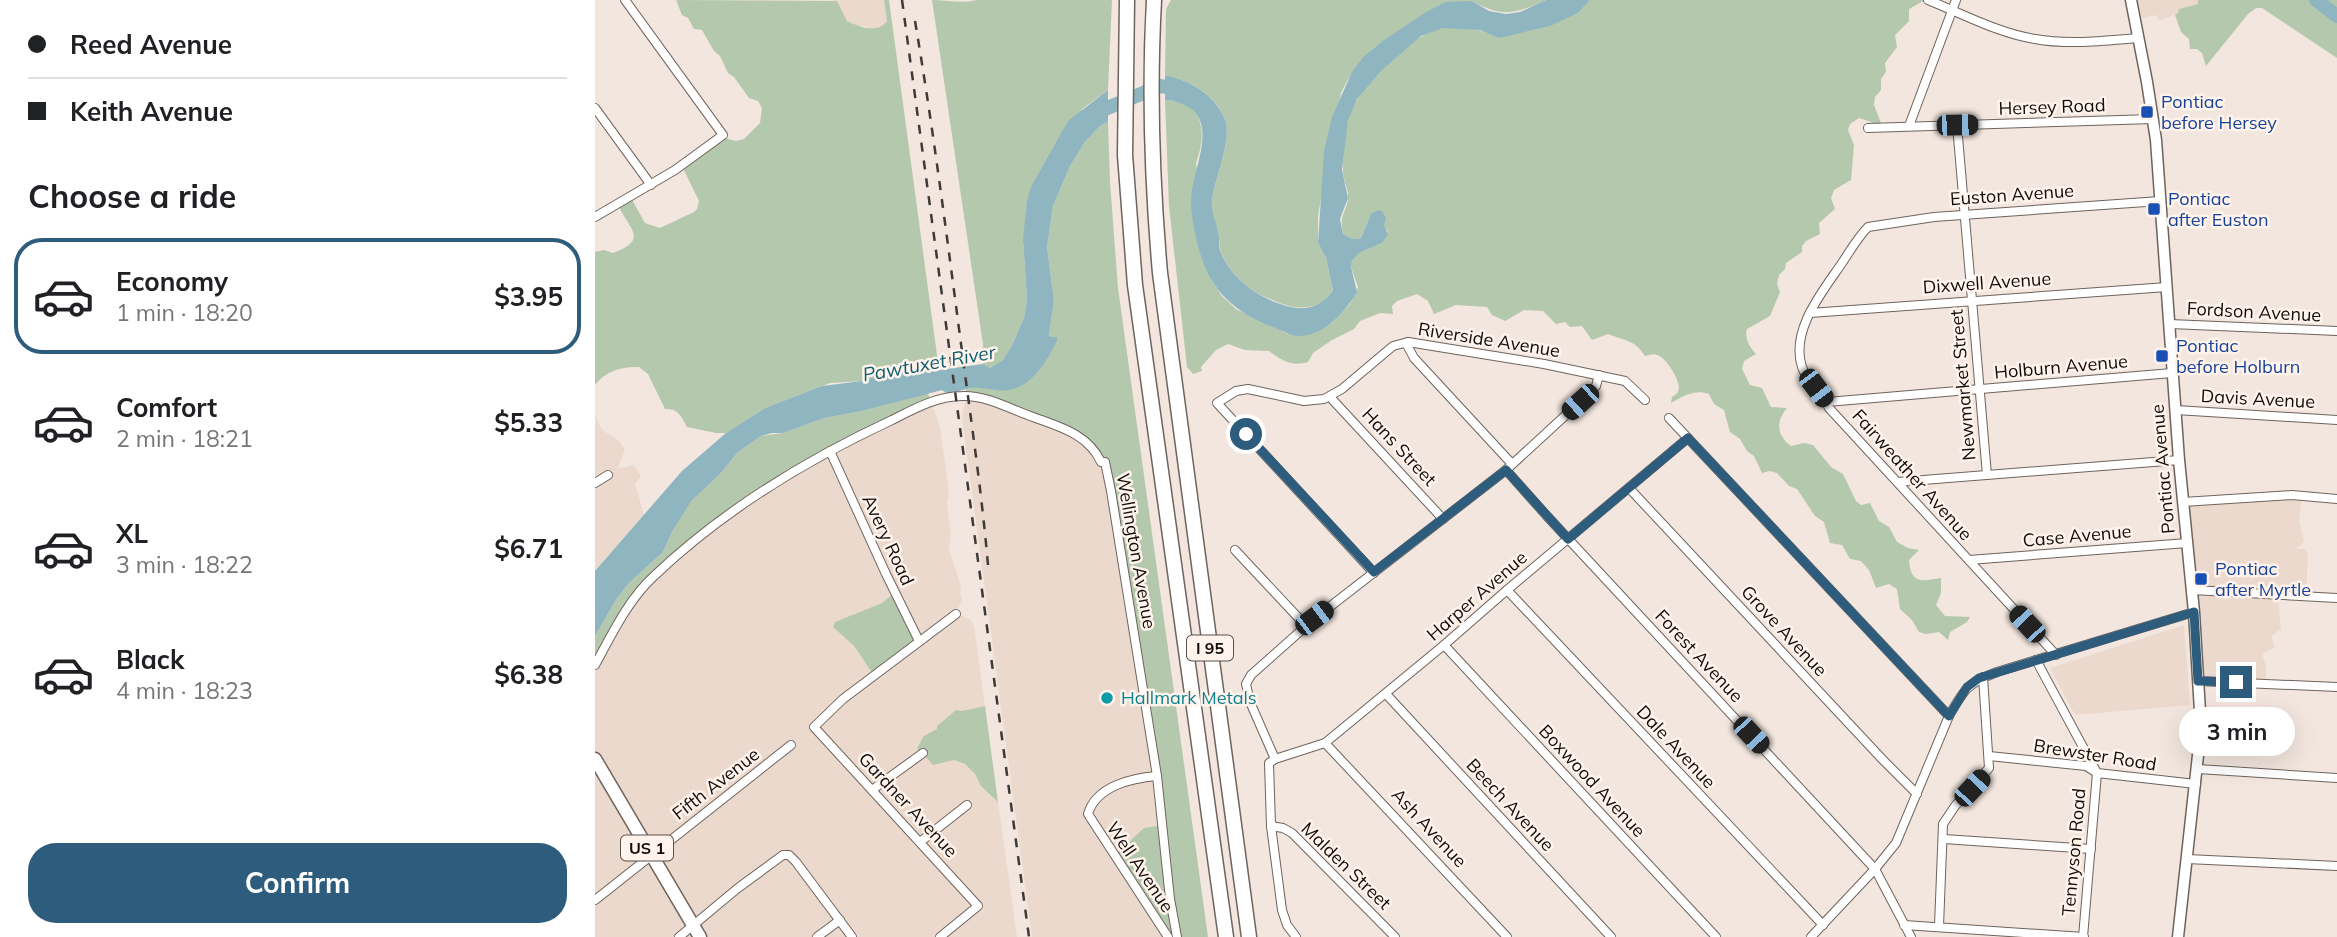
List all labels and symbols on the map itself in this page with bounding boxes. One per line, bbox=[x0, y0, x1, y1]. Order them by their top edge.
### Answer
place label: Pontiac before Hersey bbox=[2161, 90, 2277, 134]
street label: Hersey Road bbox=[1998, 93, 2106, 120]
marker: Pontiac before Hersey bbox=[2139, 104, 2155, 120]
car bbox=[1936, 114, 1979, 136]
street label: Euston Avenue bbox=[1949, 179, 2075, 210]
place label: Pontiac after Euston bbox=[2168, 187, 2269, 231]
marker: Pontiac after Euston bbox=[2146, 201, 2162, 217]
street label: Dixwell Avenue bbox=[1922, 267, 2052, 298]
street label: Fordson Avenue bbox=[2186, 296, 2322, 327]
street label: Newmarket Street bbox=[1944, 309, 1981, 462]
street label: Riverside Avenue bbox=[1416, 317, 1562, 362]
place label: Pontiac before Holburn bbox=[2176, 334, 2300, 378]
water label: Pawtuxet River bbox=[861, 339, 998, 386]
marker: Pontiac before Holburn bbox=[2154, 348, 2170, 364]
street label: Holburn Avenue bbox=[1993, 349, 2129, 384]
car bbox=[1795, 365, 1838, 411]
car bbox=[1558, 380, 1603, 424]
street label: Davis Avenue bbox=[2200, 384, 2316, 413]
street label: Hans Street bbox=[1357, 403, 1441, 491]
street label: Pontiac Avenue bbox=[2145, 403, 2180, 535]
street label: Fairweather Avenue bbox=[1847, 404, 1977, 545]
route start bbox=[1230, 418, 1262, 450]
street label: Wellington Avenue bbox=[1111, 471, 1161, 630]
street label: Avery Road bbox=[857, 491, 919, 589]
street label: Case Avenue bbox=[2022, 519, 2132, 552]
street label: Harper Avenue bbox=[1422, 546, 1532, 646]
place label: Pontiac after Myrtle bbox=[2215, 557, 2311, 601]
marker: Pontiac after Myrtle bbox=[2193, 571, 2209, 587]
street label: Grove Avenue bbox=[1736, 580, 1832, 681]
car bbox=[1291, 597, 1338, 639]
car bbox=[2005, 601, 2050, 647]
street label: Forest Avenue bbox=[1650, 604, 1748, 707]
road number: I 95 bbox=[1187, 636, 1233, 660]
route end bbox=[2220, 666, 2252, 698]
place label: Hallmark Metals bbox=[1121, 686, 1257, 709]
marker: Hallmark Metals bbox=[1099, 690, 1115, 706]
street label: Dale Avenue bbox=[1632, 700, 1721, 793]
callout: 3 min bbox=[2178, 706, 2294, 756]
car bbox=[1729, 712, 1774, 758]
street label: Boxwood Avenue bbox=[1534, 719, 1651, 842]
street label: Brewster Road bbox=[2032, 733, 2158, 776]
street label: Fifth Avenue bbox=[668, 742, 764, 825]
street label: Gardner Avenue bbox=[854, 747, 963, 862]
street label: Beech Avenue bbox=[1461, 753, 1559, 856]
car bbox=[1950, 765, 1995, 811]
street label: Ash Avenue bbox=[1387, 783, 1472, 872]
street label: Tennyson Road bbox=[2056, 787, 2091, 917]
street label: Well Avenue bbox=[1102, 817, 1179, 917]
street label: Malden Street bbox=[1297, 817, 1396, 914]
road number: US 1 bbox=[621, 835, 673, 860]

